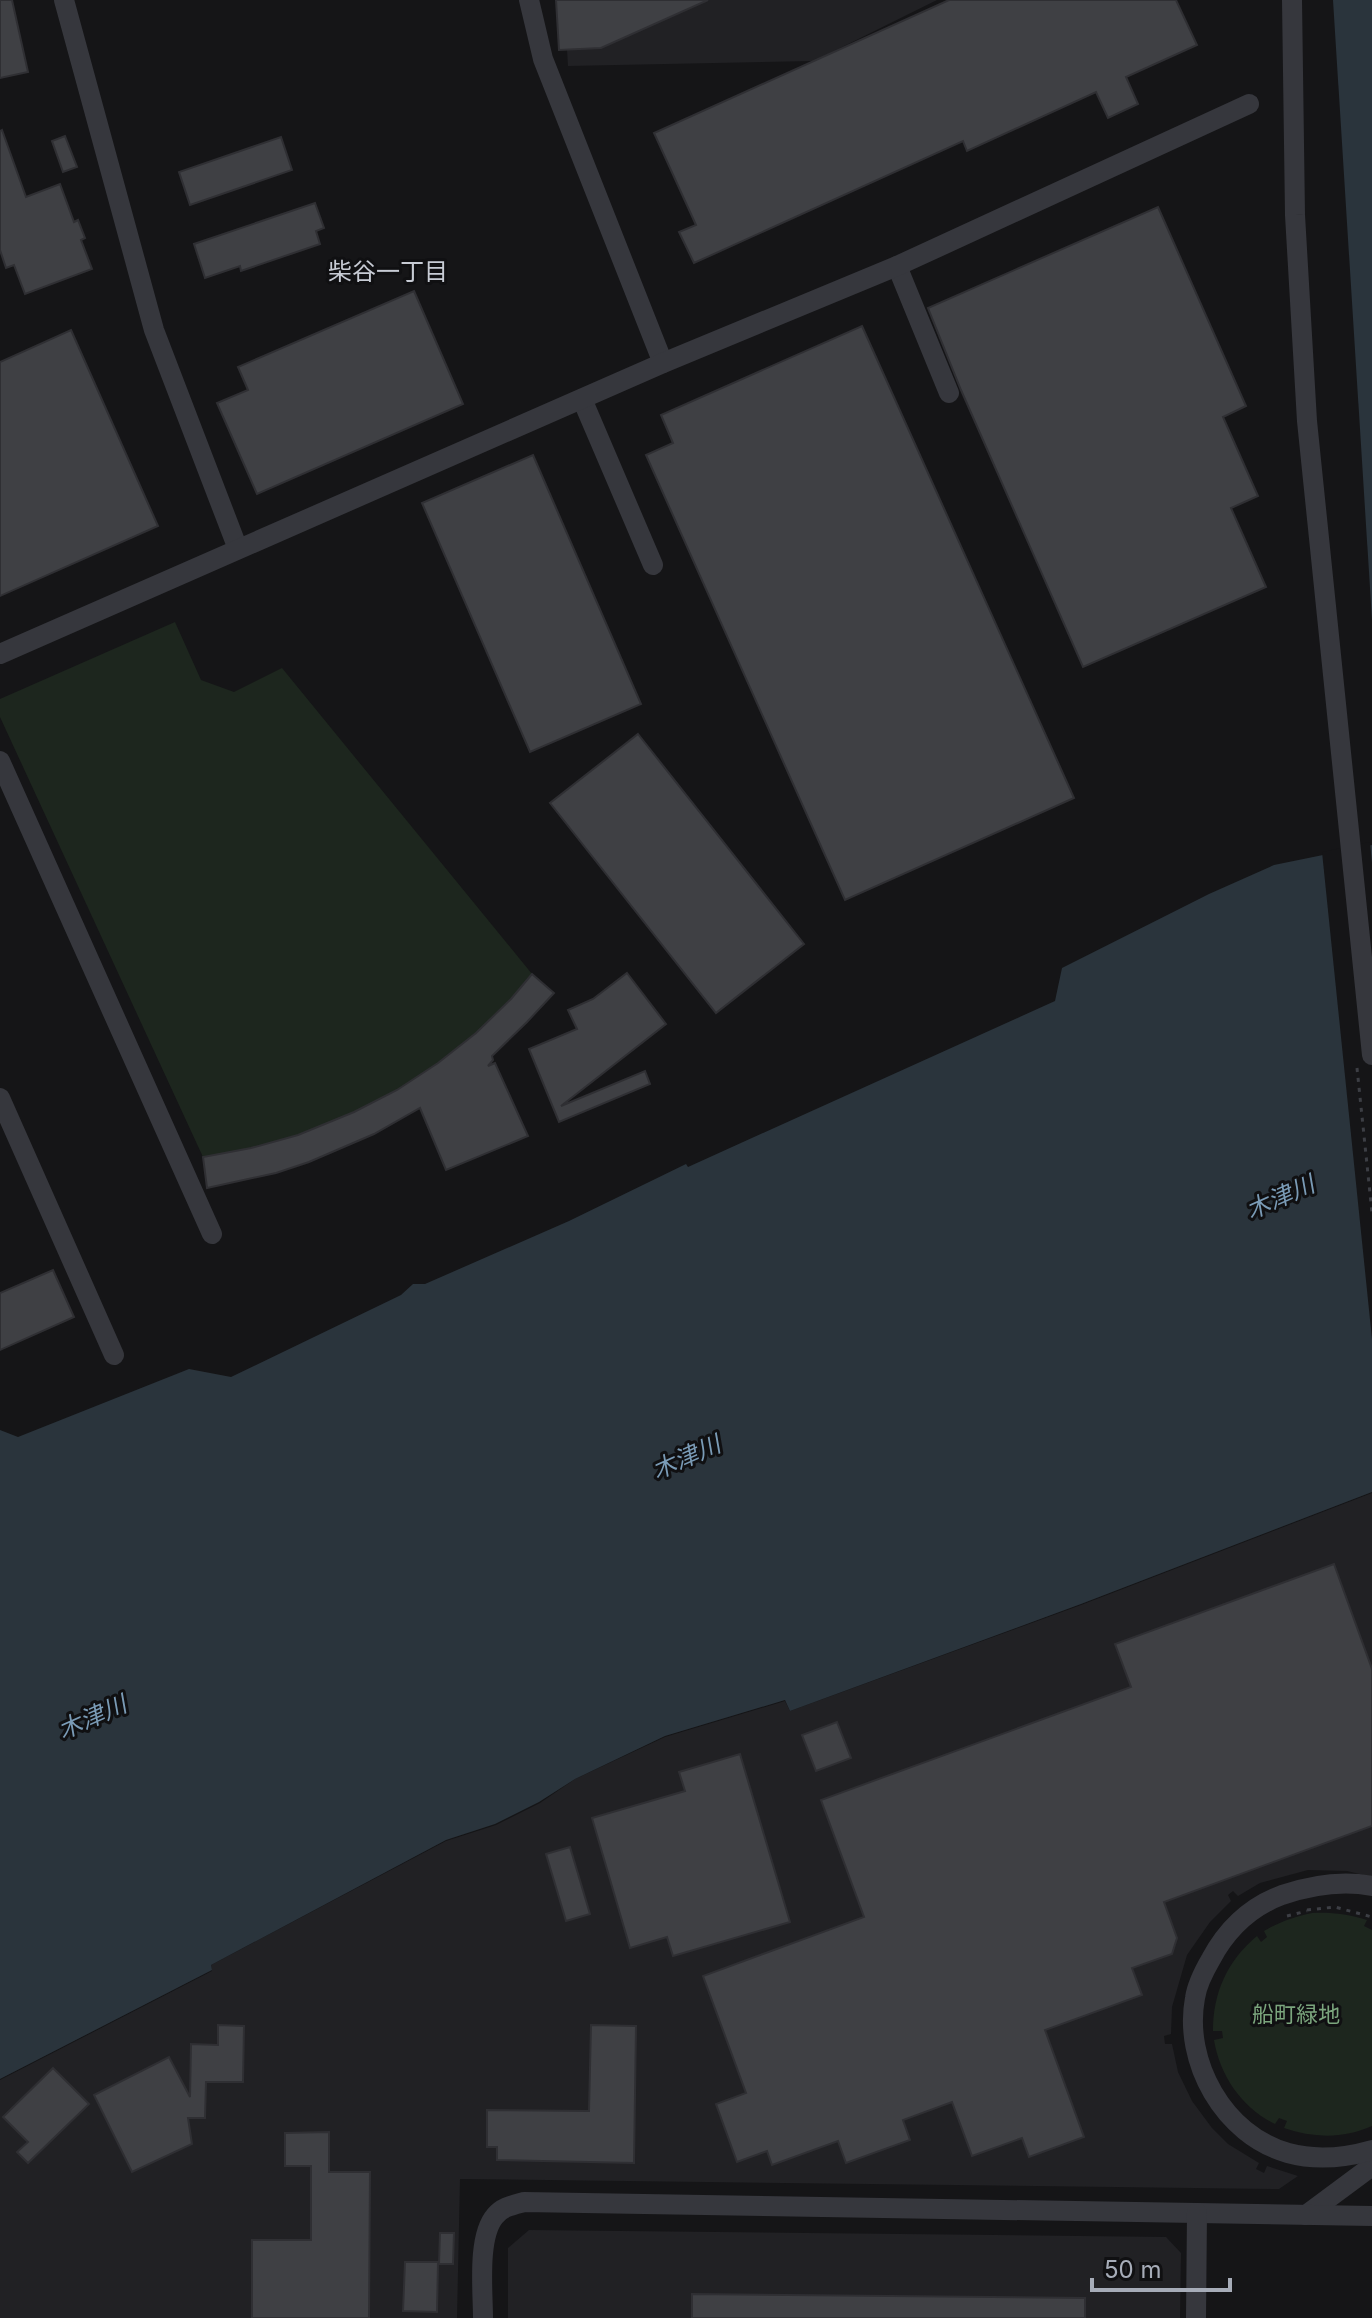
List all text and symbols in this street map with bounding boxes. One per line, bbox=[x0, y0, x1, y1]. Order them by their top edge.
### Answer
district label: 柴谷一丁目 bbox=[328, 257, 448, 286]
water label: 木津川 bbox=[1241, 1168, 1322, 1225]
water label: 木津川 bbox=[647, 1428, 728, 1485]
water label: 木津川 bbox=[53, 1688, 134, 1745]
park label: 船町緑地 bbox=[1252, 2001, 1340, 2027]
scale bar bbox=[1092, 2242, 1230, 2292]
text: 50 m bbox=[1104, 2255, 1162, 2284]

